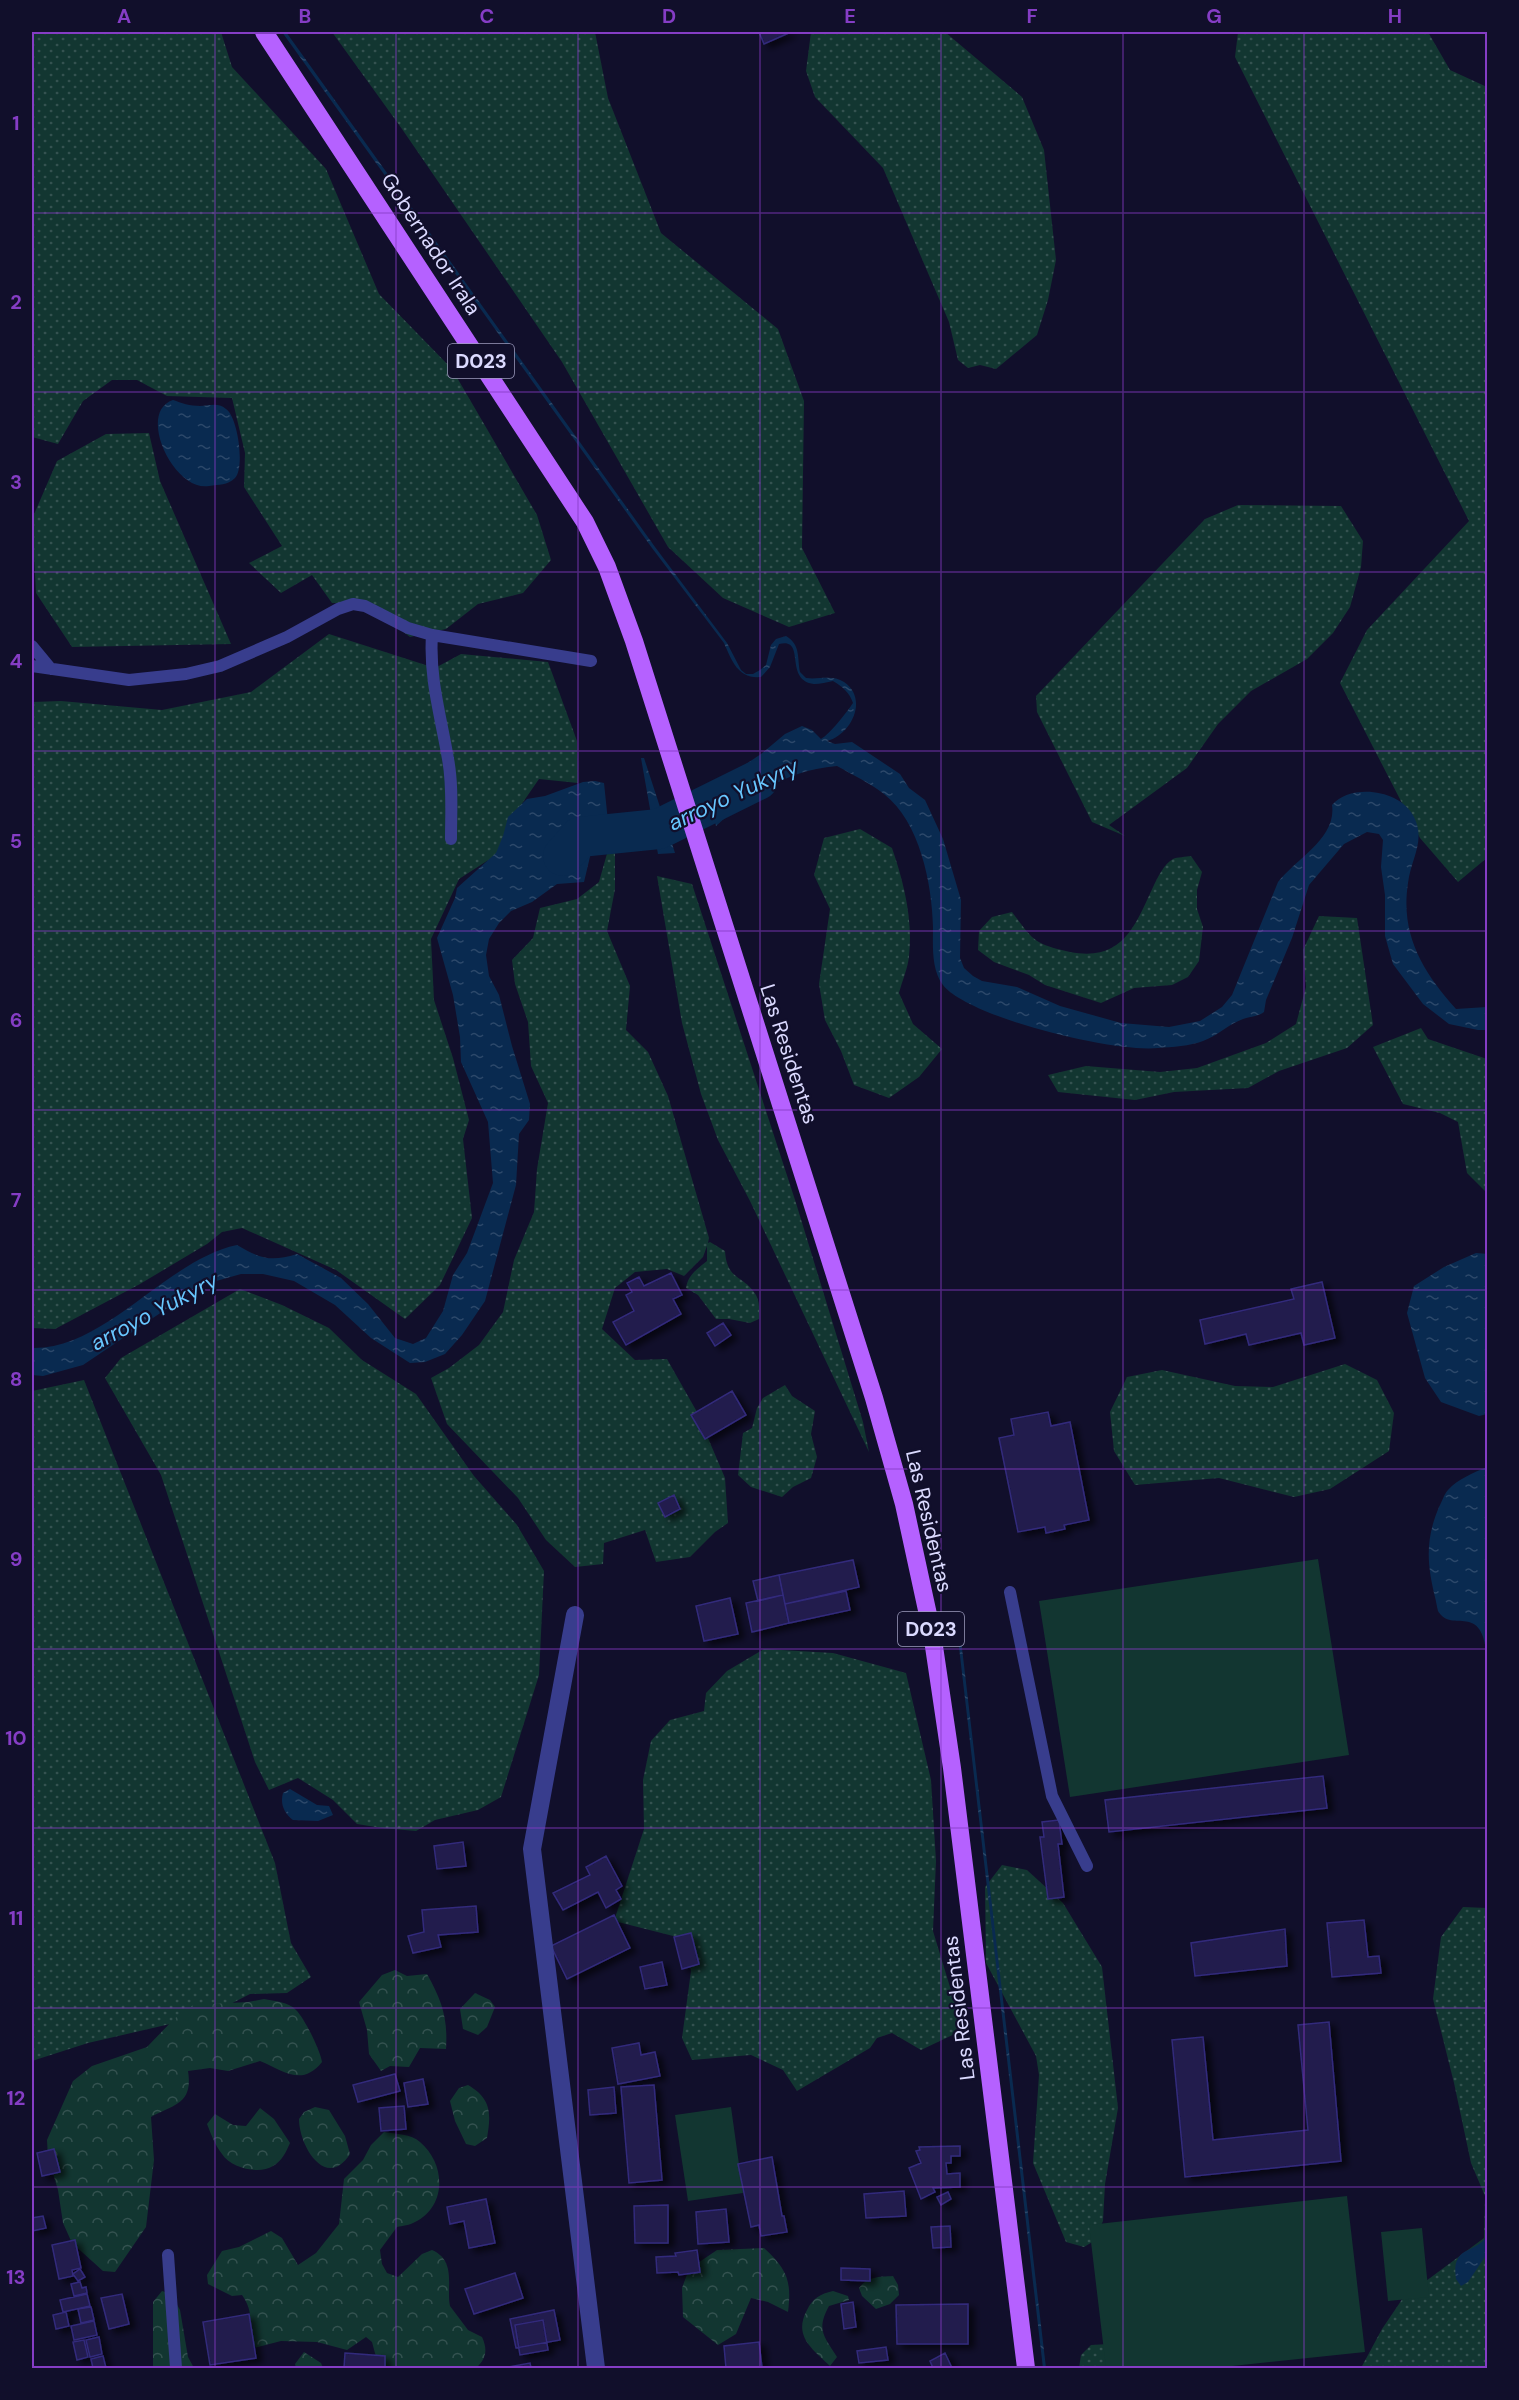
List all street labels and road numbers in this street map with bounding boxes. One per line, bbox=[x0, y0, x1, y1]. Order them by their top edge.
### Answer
street label: Gobernador Irala bbox=[375, 168, 487, 320]
road number: D023 bbox=[448, 344, 514, 378]
street label: Las Residentas bbox=[753, 981, 825, 1127]
street label: Las Residentas bbox=[899, 1447, 959, 1595]
road number: D023 bbox=[898, 1612, 964, 1646]
street label: Las Residentas bbox=[936, 1934, 982, 2082]

